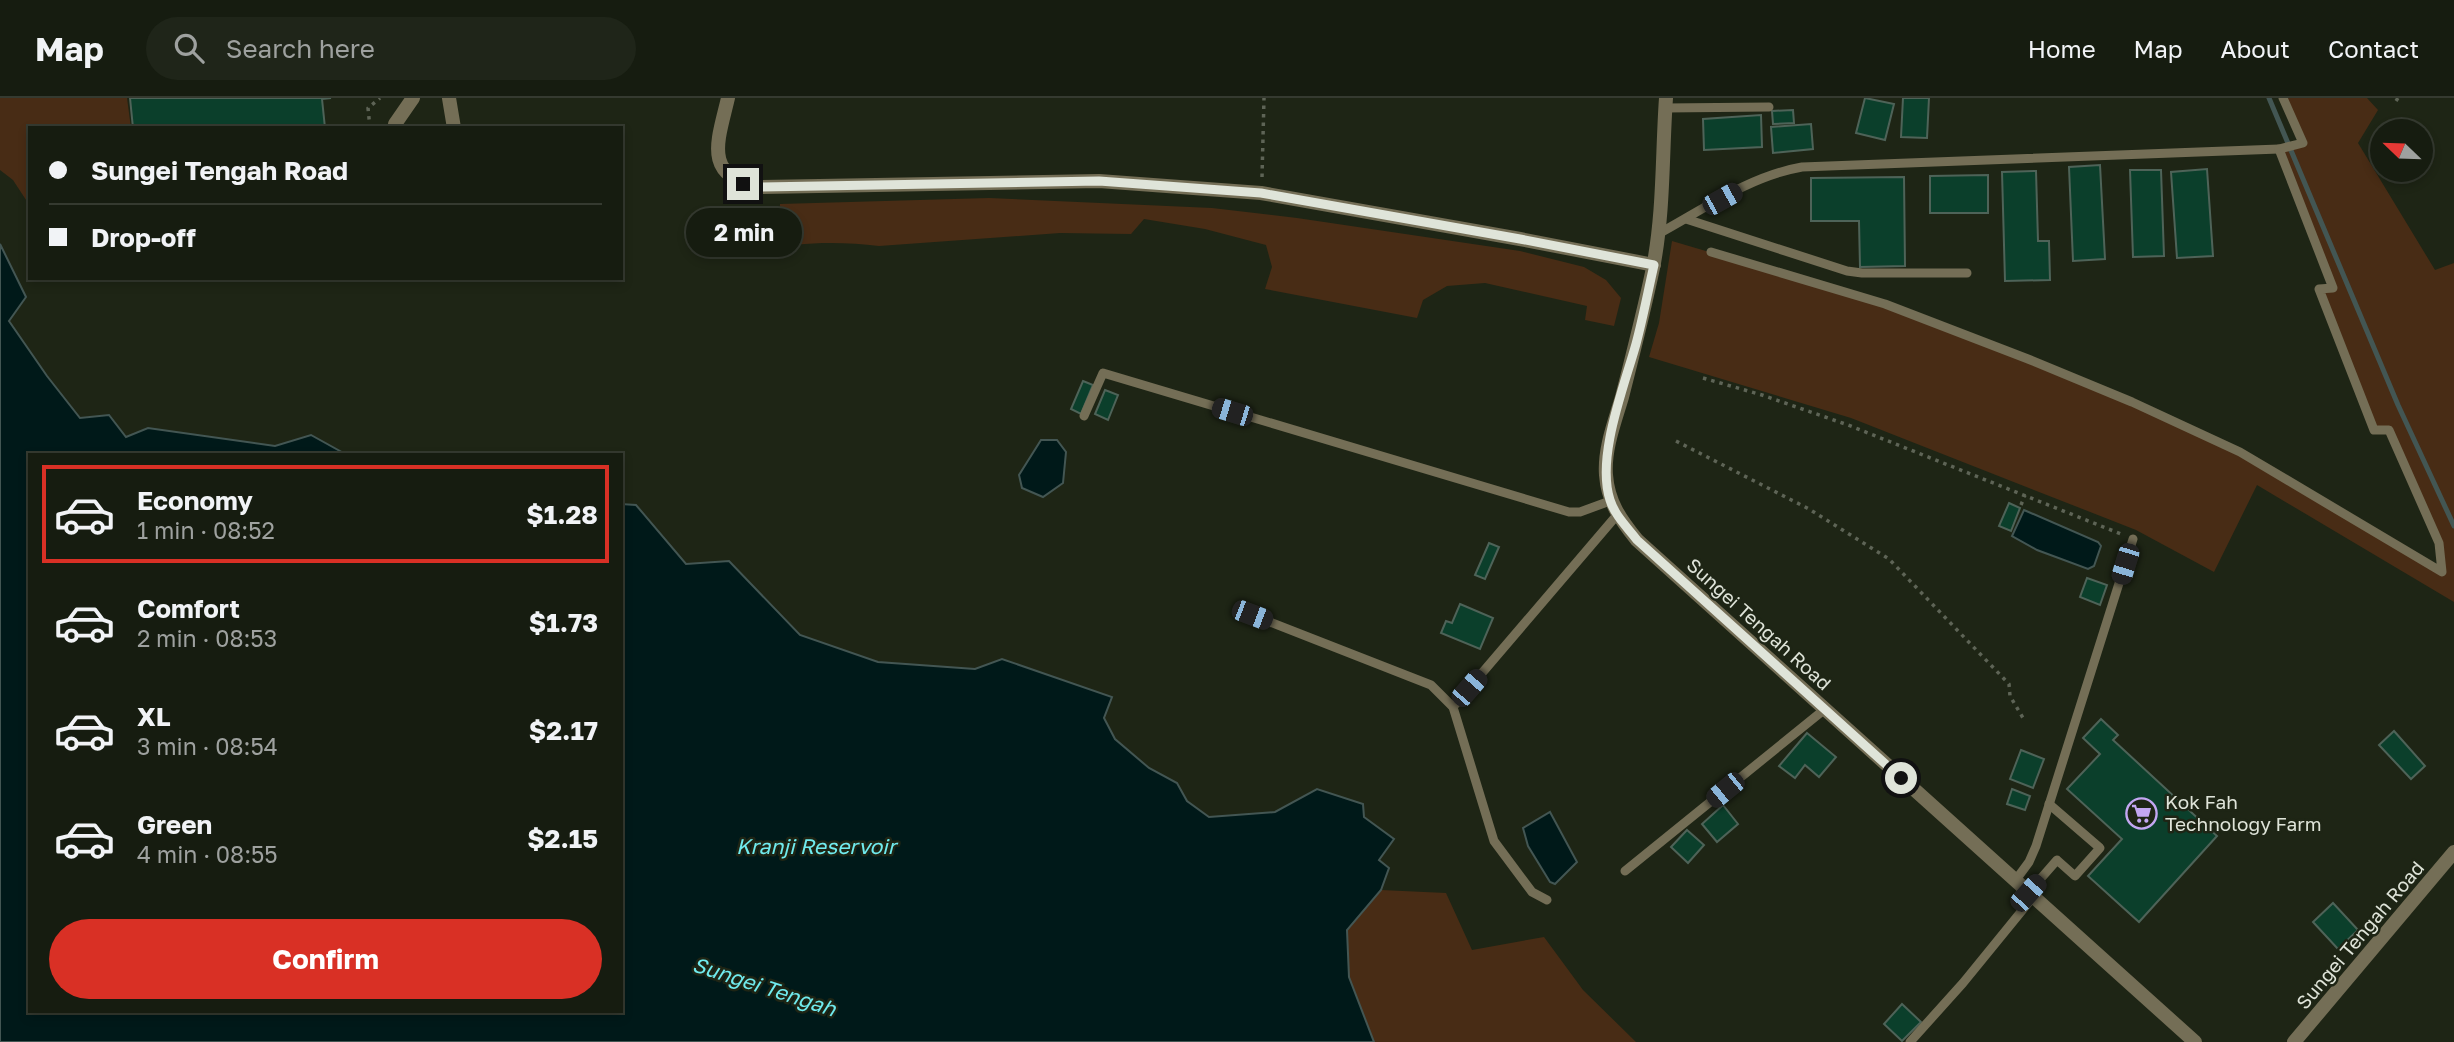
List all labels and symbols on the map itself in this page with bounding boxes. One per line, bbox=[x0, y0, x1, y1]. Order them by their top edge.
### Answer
north arrow bbox=[2370, 119, 2432, 182]
route end bbox=[727, 168, 759, 200]
car bbox=[1699, 180, 1746, 218]
callout: 2 min bbox=[685, 208, 801, 258]
car bbox=[1209, 396, 1256, 428]
car bbox=[2109, 541, 2142, 587]
street label: Sungei Tengah Road bbox=[1682, 553, 1836, 694]
car bbox=[1229, 598, 1276, 632]
car bbox=[1448, 665, 1491, 711]
route start bbox=[1885, 762, 1917, 794]
car bbox=[1703, 769, 1748, 811]
place label: Kok Fah Technology Farm bbox=[2165, 790, 2321, 835]
supermarket icon: Kok Fah Technology Farm bbox=[2125, 796, 2159, 830]
water label: Kranji Reservoir bbox=[736, 833, 899, 859]
street label: Sungei Tengah Road bbox=[2291, 856, 2428, 1013]
car bbox=[2007, 870, 2050, 916]
water label: Sungei Tengah bbox=[689, 951, 840, 1022]

